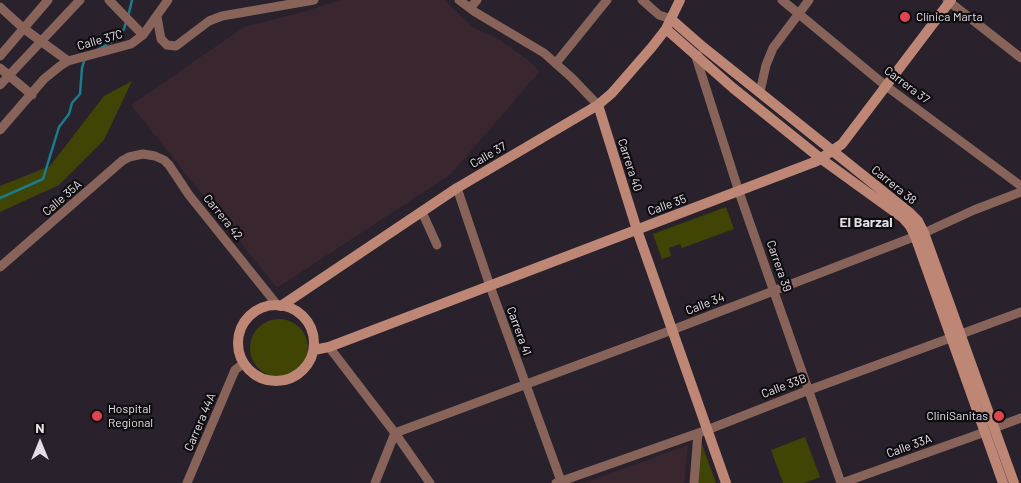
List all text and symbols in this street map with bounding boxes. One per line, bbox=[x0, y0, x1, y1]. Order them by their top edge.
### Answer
marker: Clínica Marta bbox=[898, 10, 912, 24]
place label: Clínica Marta bbox=[916, 10, 983, 24]
street label: Calle 37C bbox=[76, 27, 124, 53]
street label: Carrera 37 bbox=[881, 63, 933, 107]
street label: Carrera 40 bbox=[615, 137, 645, 193]
street label: Calle 37 bbox=[467, 139, 509, 171]
street label: Carrera 38 bbox=[869, 163, 919, 207]
street label: Calle 35A bbox=[39, 177, 85, 219]
street label: Carrera 42 bbox=[200, 191, 246, 243]
street label: Calle 35 bbox=[646, 191, 688, 219]
district label: El Barzal bbox=[839, 214, 893, 230]
street label: Carrera 39 bbox=[763, 238, 795, 294]
street label: Calle 34 bbox=[684, 290, 726, 318]
street label: Carrera 41 bbox=[504, 305, 534, 357]
street label: Calle 33B bbox=[759, 371, 809, 401]
street label: Carrera 44A bbox=[181, 391, 219, 453]
place label: Hospital Regional bbox=[108, 402, 153, 430]
marker: Hospital Regional bbox=[90, 409, 104, 423]
place label: CliniSanitas bbox=[926, 409, 988, 423]
marker: CliniSanitas bbox=[992, 409, 1006, 423]
north arrow bbox=[15, 418, 65, 468]
text: N bbox=[35, 419, 45, 436]
street label: Calle 33A bbox=[884, 431, 934, 461]

